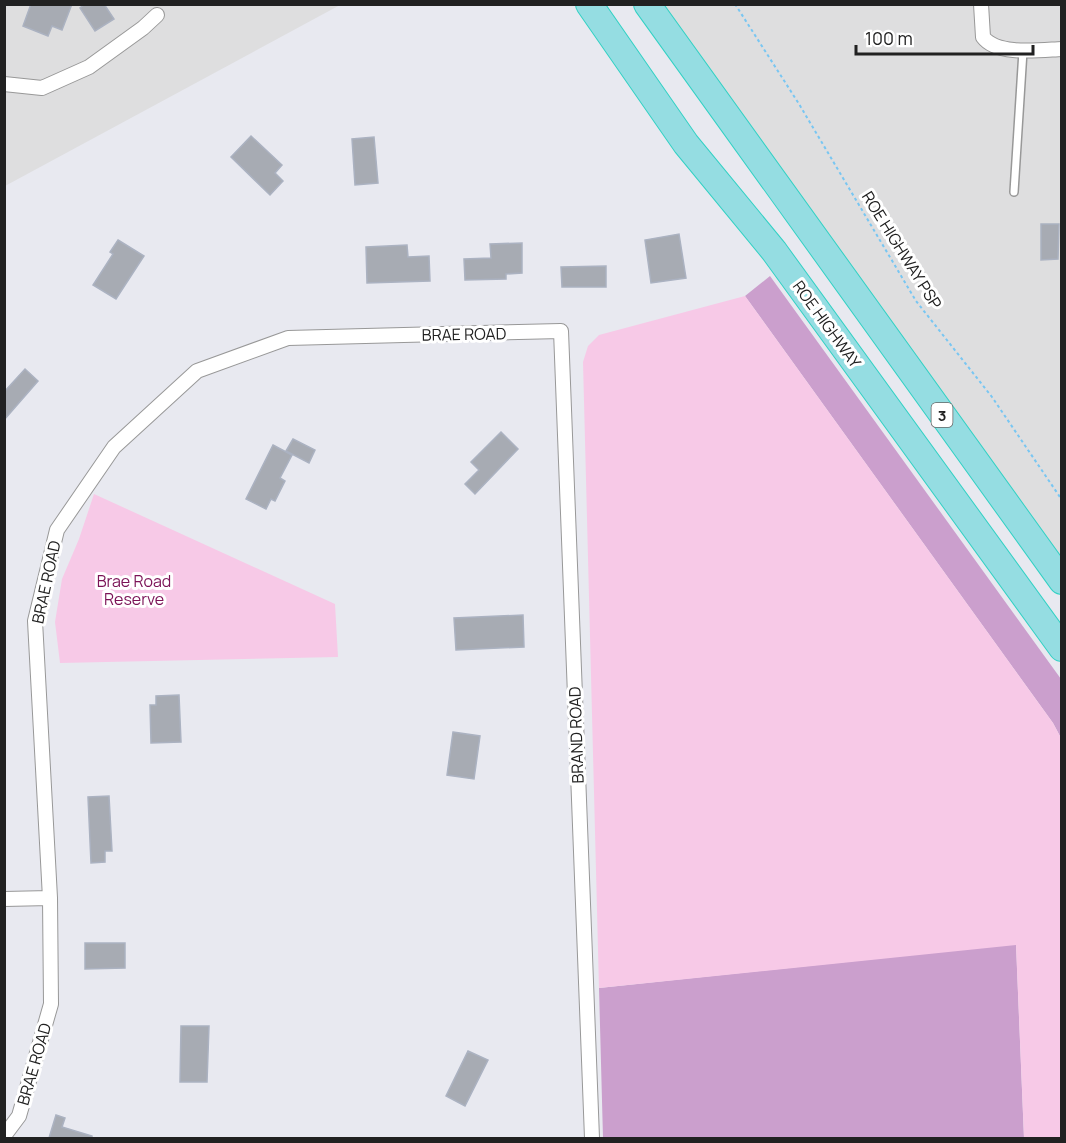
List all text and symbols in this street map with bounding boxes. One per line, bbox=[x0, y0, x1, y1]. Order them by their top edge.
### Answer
scale bar bbox=[856, 18, 1033, 56]
text: 100 m bbox=[865, 26, 913, 50]
street label: ROE HIGHWAY PSP bbox=[857, 187, 947, 313]
street label: ROE HIGHWAY bbox=[788, 276, 866, 372]
street label: BRAE ROAD bbox=[422, 322, 507, 346]
road number: 3 bbox=[932, 403, 952, 427]
street label: BRAE ROAD bbox=[26, 538, 66, 626]
park label: Brae Road Reserve bbox=[97, 570, 171, 610]
street label: BRAND ROAD bbox=[563, 686, 589, 784]
street label: BRAE ROAD bbox=[12, 1020, 56, 1108]

